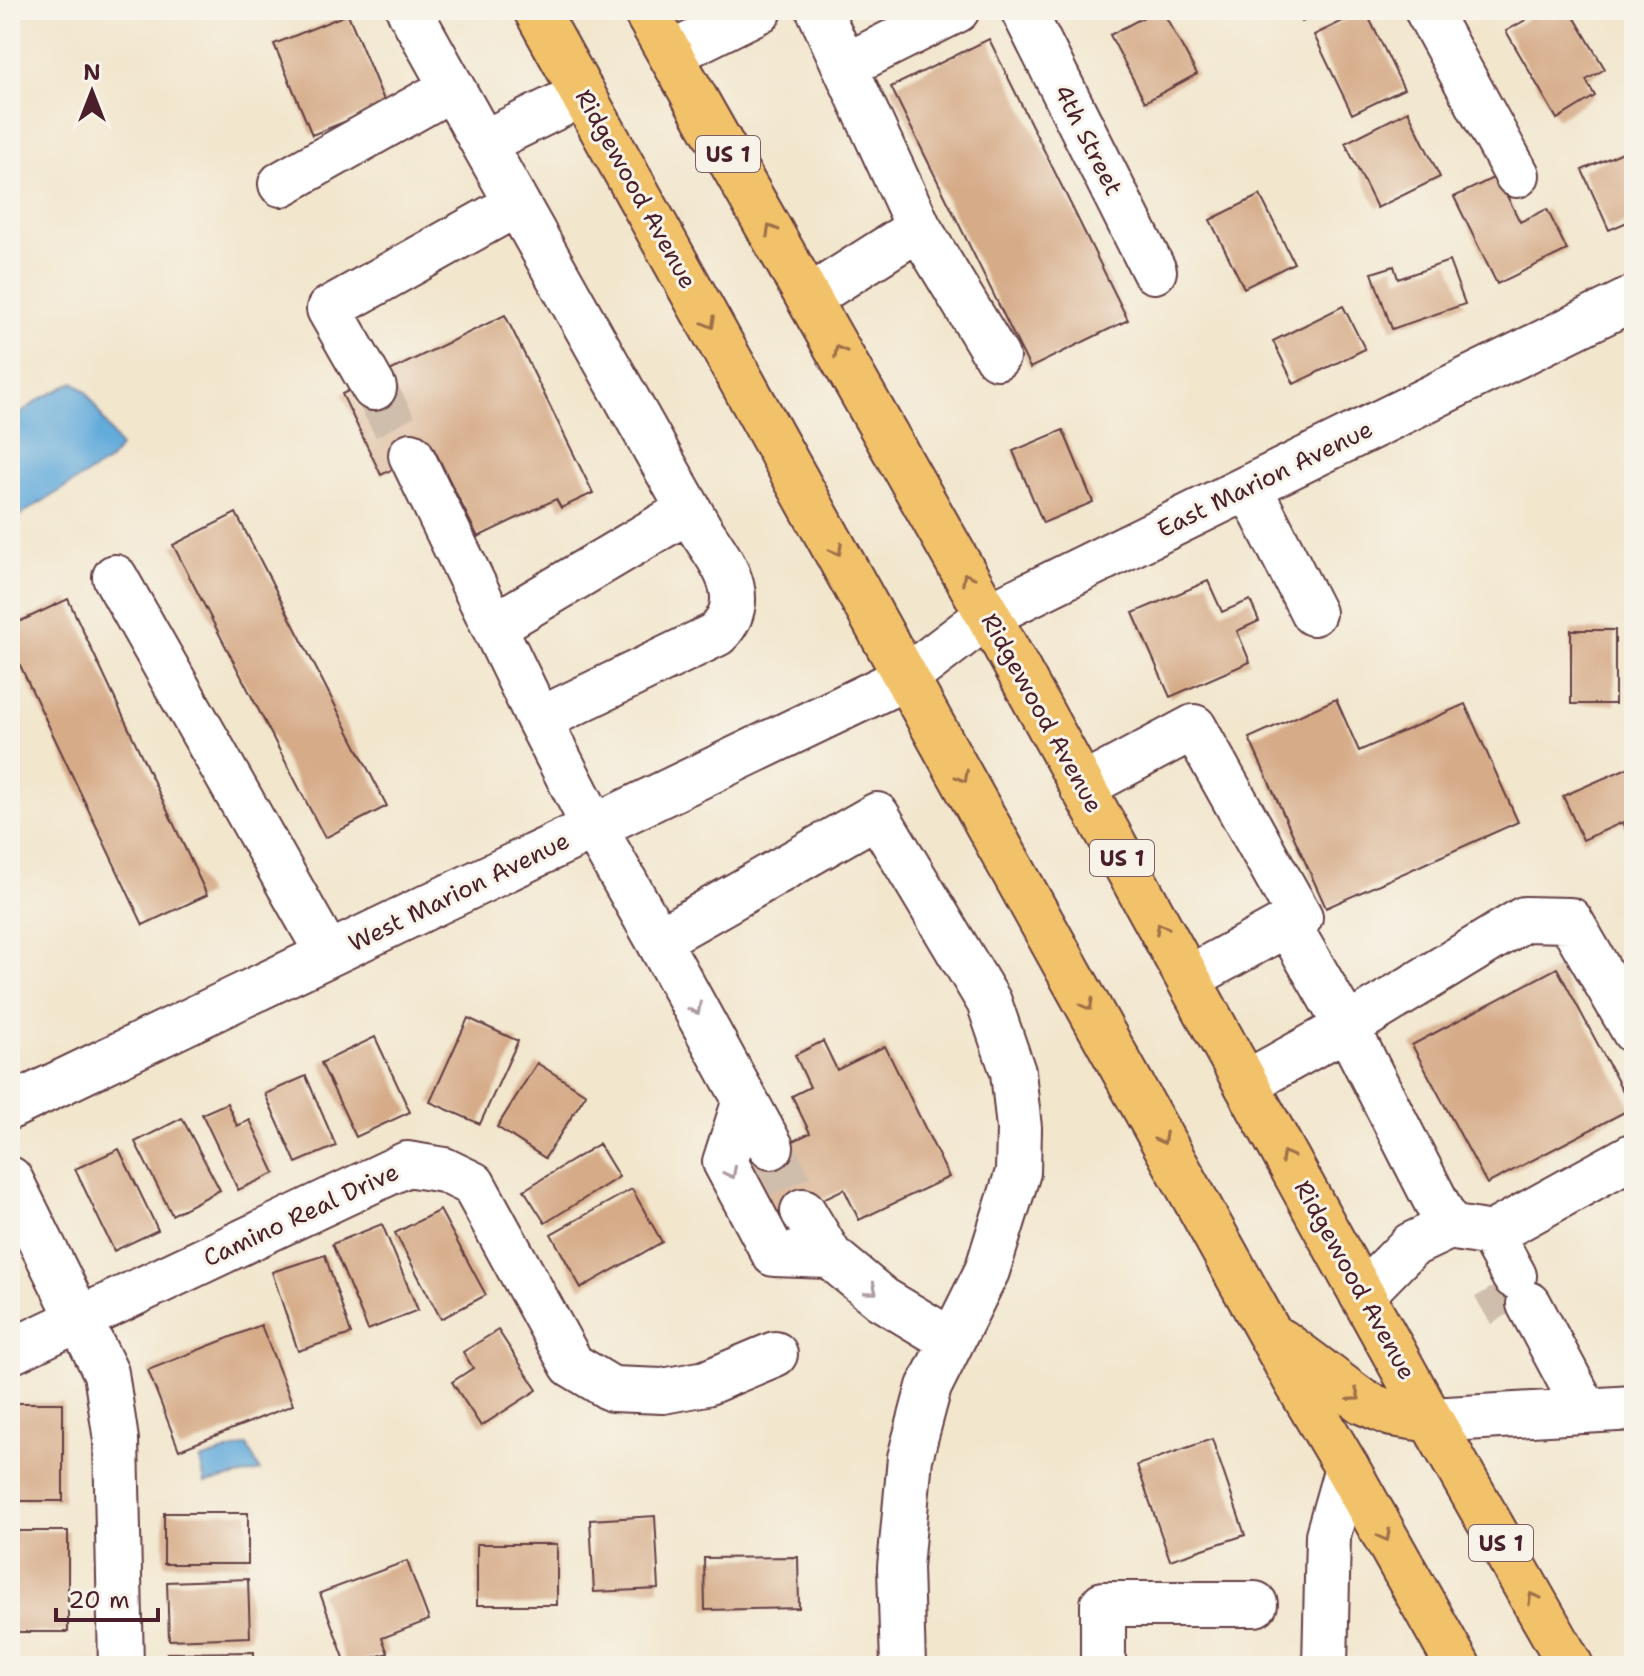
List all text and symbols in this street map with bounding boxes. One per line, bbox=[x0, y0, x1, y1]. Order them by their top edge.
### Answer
north arrow bbox=[52, 52, 132, 132]
text: N bbox=[83, 58, 101, 87]
street label: 4th Street bbox=[1046, 79, 1130, 201]
street label: Ridgewood Avenue bbox=[568, 84, 704, 294]
road number: US 1 bbox=[696, 136, 760, 172]
one-way arrow bbox=[765, 225, 781, 239]
one-way arrow bbox=[700, 314, 716, 329]
one-way arrow bbox=[833, 345, 849, 360]
street label: East Marion Avenue bbox=[1152, 413, 1378, 545]
one-way arrow bbox=[827, 541, 843, 556]
one-way arrow bbox=[961, 572, 977, 587]
street label: Ridgewood Avenue bbox=[974, 608, 1110, 818]
one-way arrow bbox=[953, 769, 968, 784]
street label: West Marion Avenue bbox=[343, 825, 575, 959]
road number: US 1 bbox=[1090, 840, 1154, 876]
one-way arrow bbox=[1155, 922, 1171, 936]
one-way arrow bbox=[1078, 997, 1094, 1011]
one-way arrow bbox=[686, 1001, 701, 1015]
one-way arrow bbox=[1152, 1130, 1168, 1145]
one-way arrow bbox=[1280, 1150, 1296, 1164]
street label: Camino Real Drive bbox=[198, 1156, 404, 1274]
one-way arrow bbox=[722, 1165, 737, 1180]
street label: Ridgewood Avenue bbox=[1287, 1175, 1423, 1385]
one-way arrow bbox=[862, 1280, 877, 1295]
one-way arrow bbox=[1347, 1386, 1361, 1401]
road number: US 1 bbox=[1469, 1525, 1533, 1561]
one-way arrow bbox=[1376, 1528, 1391, 1542]
scale bar bbox=[56, 1572, 158, 1622]
text: 20 m bbox=[68, 1584, 130, 1616]
one-way arrow bbox=[1527, 1592, 1542, 1606]

